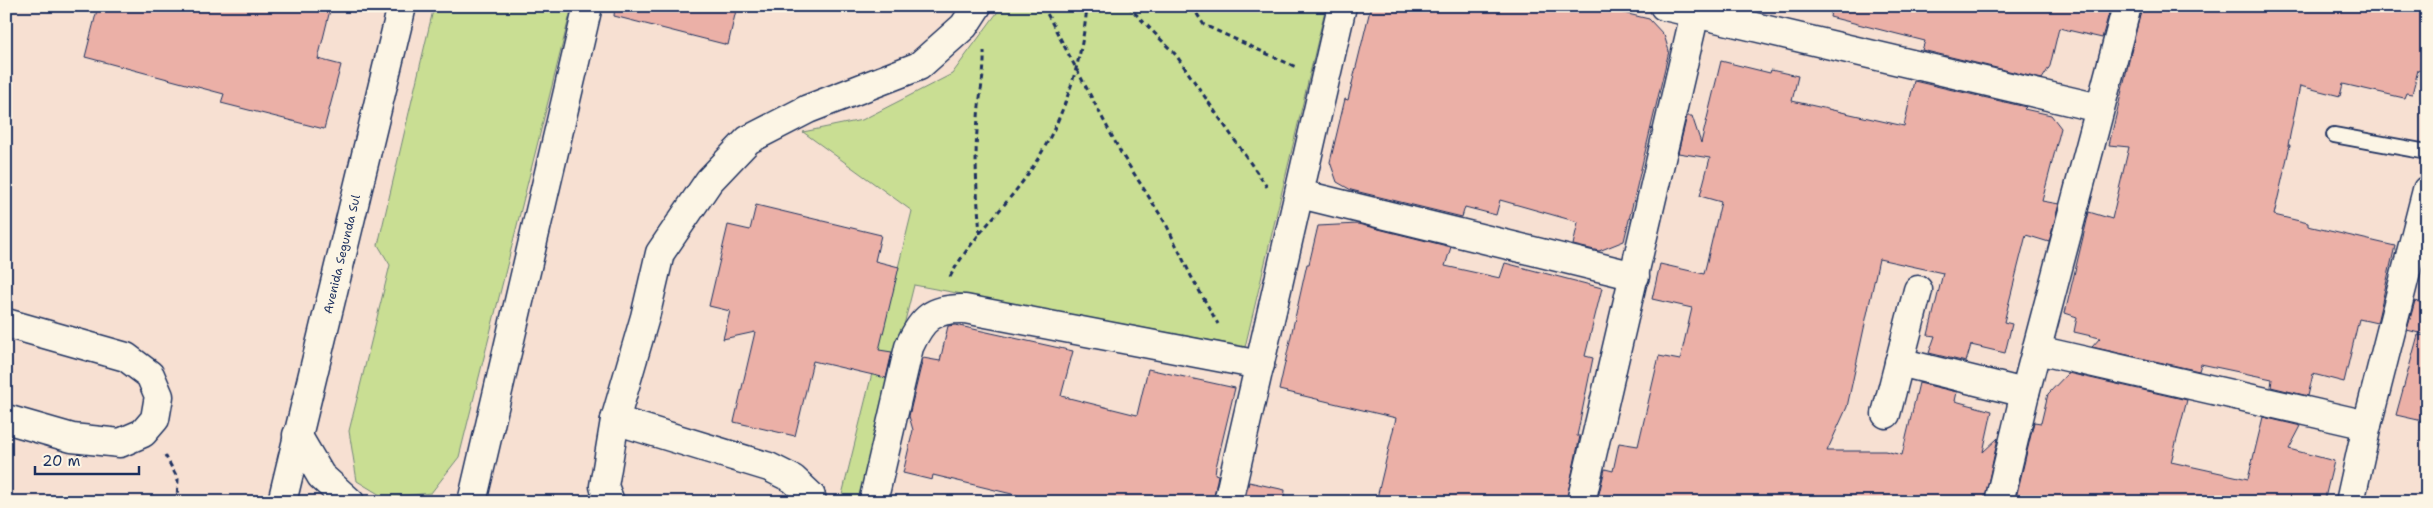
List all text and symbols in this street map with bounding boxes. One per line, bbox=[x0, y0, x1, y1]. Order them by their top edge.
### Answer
street label: Avenida Segunda Sul bbox=[320, 193, 364, 315]
scale bar bbox=[35, 443, 139, 475]
text: 20 m bbox=[42, 451, 81, 471]

